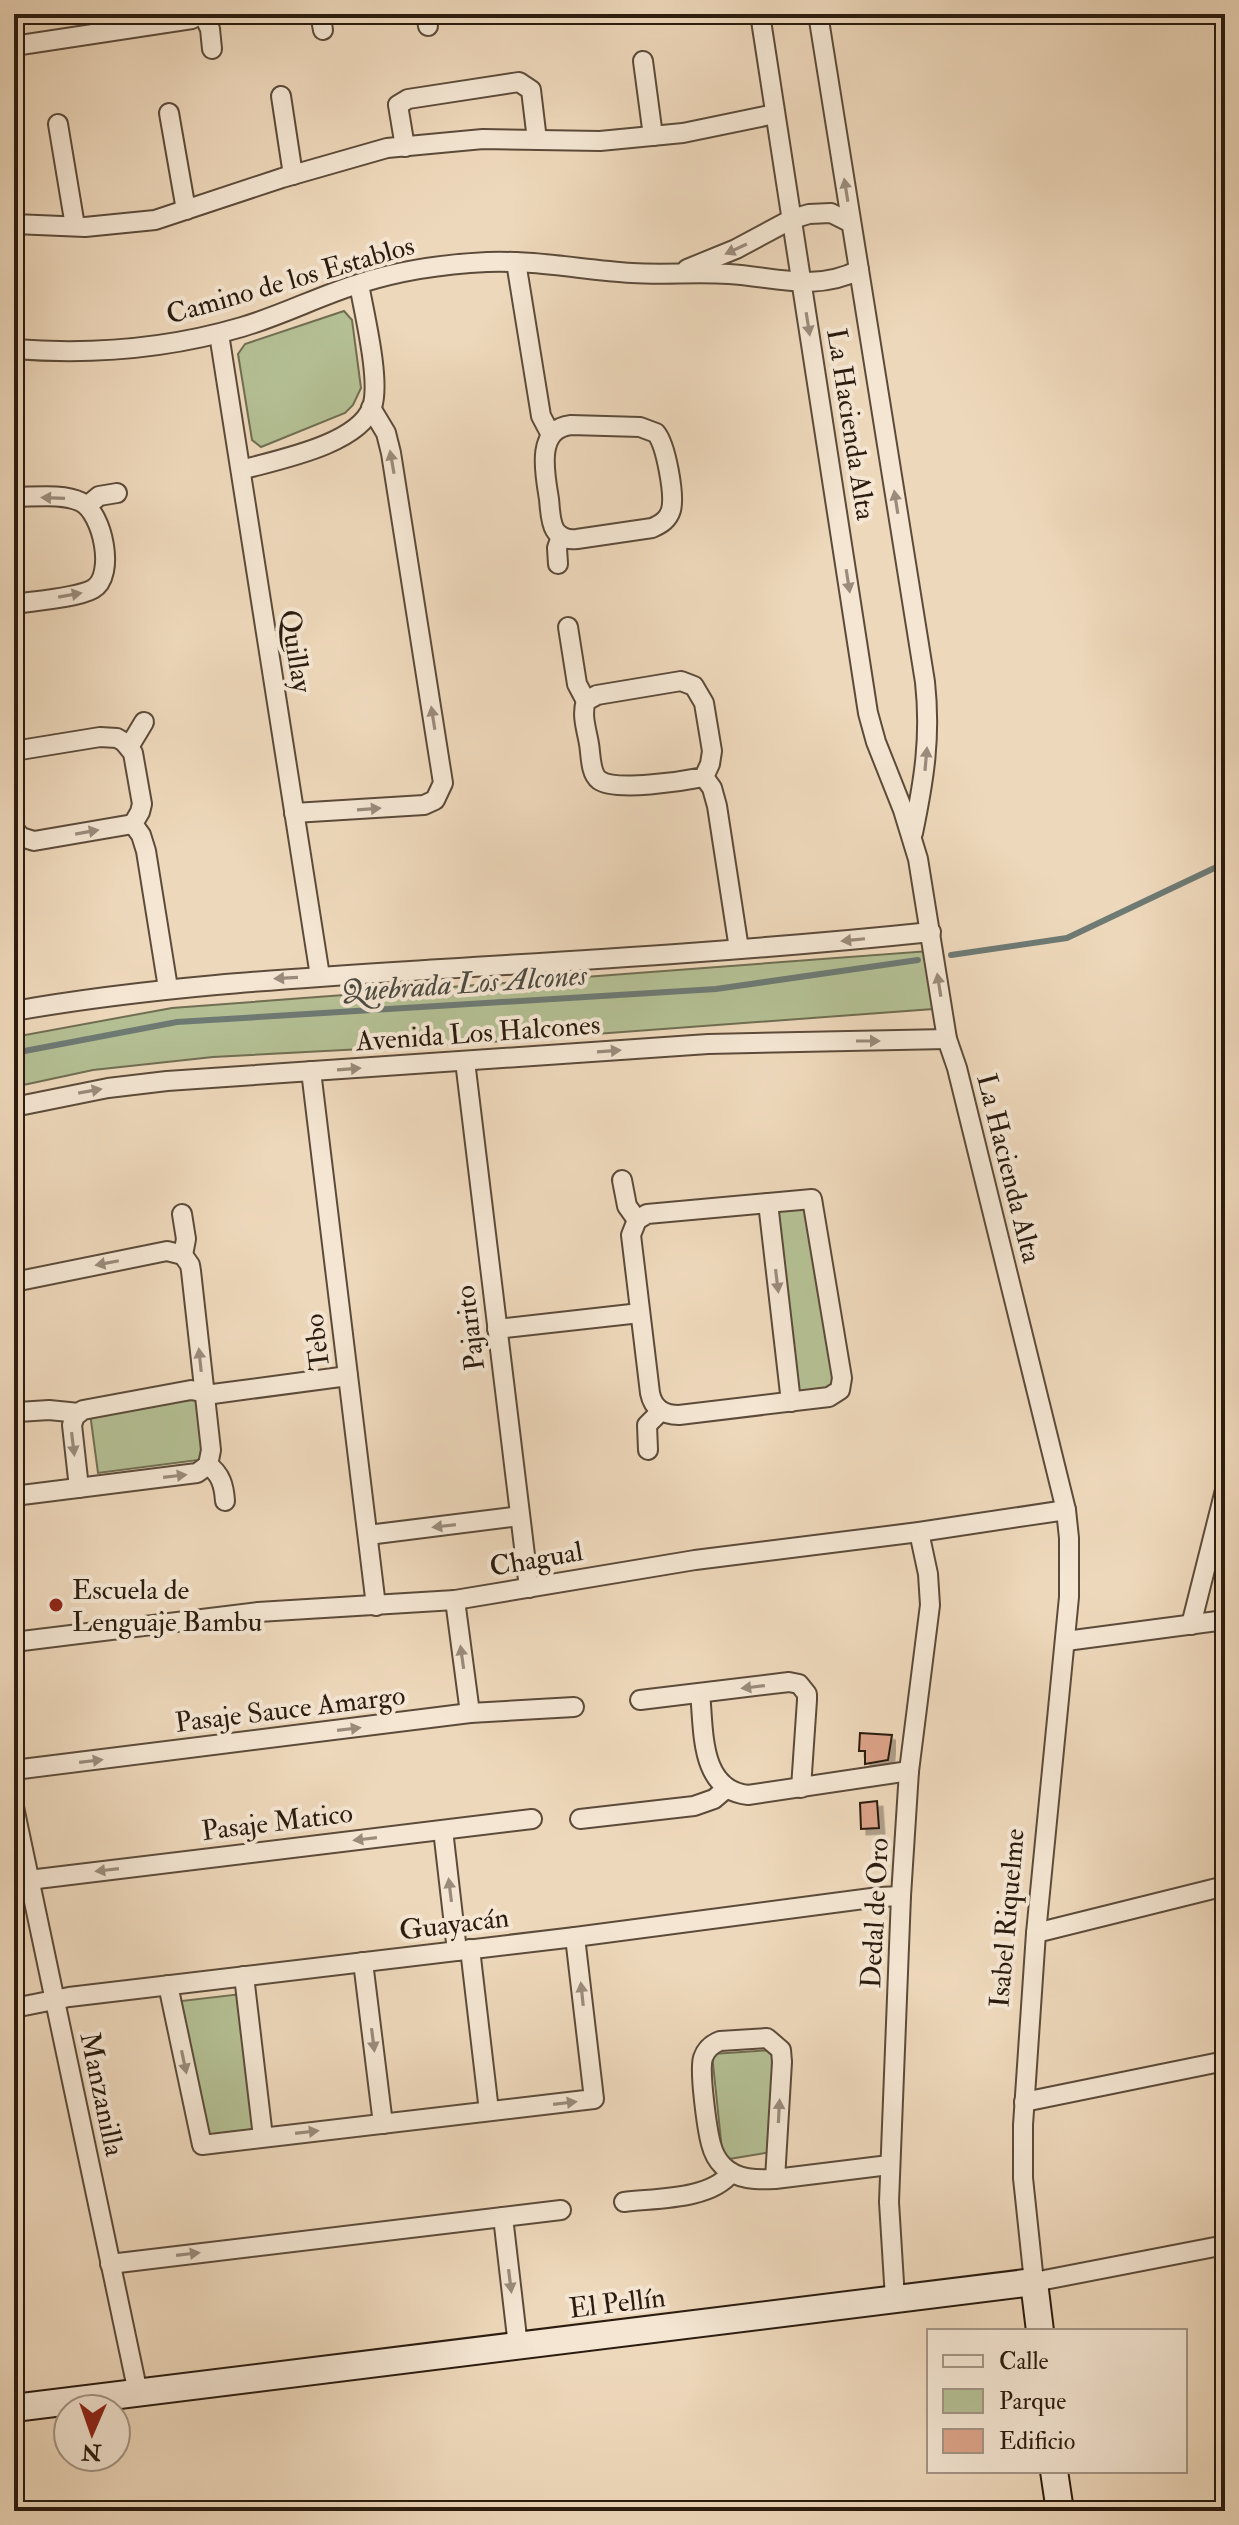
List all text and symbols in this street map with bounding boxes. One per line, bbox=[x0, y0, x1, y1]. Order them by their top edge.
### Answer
one-way arrow bbox=[839, 177, 852, 202]
street label: Camino de los Establos bbox=[162, 228, 418, 333]
one-way arrow bbox=[724, 242, 747, 256]
one-way arrow bbox=[802, 312, 815, 337]
street label: La Hacienda Alta bbox=[818, 326, 883, 523]
one-way arrow bbox=[385, 449, 398, 474]
one-way arrow bbox=[889, 489, 902, 514]
one-way arrow bbox=[40, 492, 65, 505]
one-way arrow bbox=[842, 569, 855, 594]
one-way arrow bbox=[58, 588, 83, 601]
street label: Quillay bbox=[272, 607, 319, 696]
one-way arrow bbox=[427, 705, 439, 730]
one-way arrow bbox=[920, 746, 933, 771]
one-way arrow bbox=[357, 802, 382, 815]
one-way arrow bbox=[74, 826, 99, 838]
one-way arrow bbox=[840, 933, 865, 946]
water label: Quebrada Los Alcones bbox=[340, 956, 589, 1013]
one-way arrow bbox=[273, 972, 298, 985]
one-way arrow bbox=[932, 973, 945, 998]
street label: Avenida Los Halcones bbox=[354, 1007, 601, 1060]
one-way arrow bbox=[856, 1035, 881, 1047]
one-way arrow bbox=[597, 1044, 622, 1057]
one-way arrow bbox=[337, 1062, 362, 1075]
street label: La Hacienda Alta bbox=[968, 1070, 1049, 1267]
one-way arrow bbox=[78, 1085, 103, 1097]
one-way arrow bbox=[94, 1257, 119, 1270]
one-way arrow bbox=[770, 1269, 783, 1294]
street label: Pajarito bbox=[448, 1283, 493, 1372]
street label: Tebo bbox=[297, 1312, 338, 1372]
one-way arrow bbox=[194, 1347, 207, 1372]
one-way arrow bbox=[67, 1432, 80, 1457]
one-way arrow bbox=[163, 1469, 188, 1482]
one-way arrow bbox=[431, 1520, 456, 1533]
street label: Chagual bbox=[487, 1534, 586, 1585]
place label: Escuela de Lenguaje Bambu bbox=[72, 1573, 262, 1640]
marker: Escuela de Lenguaje Bambu bbox=[47, 1596, 65, 1614]
one-way arrow bbox=[455, 1644, 468, 1669]
street label: Pasaje Sauce Amargo bbox=[173, 1678, 407, 1741]
one-way arrow bbox=[740, 1680, 765, 1693]
one-way arrow bbox=[337, 1722, 362, 1735]
one-way arrow bbox=[79, 1754, 104, 1767]
street label: Pasaje Matico bbox=[200, 1796, 355, 1849]
street label: Isabel Riquelme bbox=[982, 1827, 1033, 2009]
one-way arrow bbox=[352, 1833, 377, 1846]
street label: Dedal de Oro bbox=[854, 1837, 897, 1989]
one-way arrow bbox=[94, 1864, 119, 1877]
one-way arrow bbox=[443, 1877, 456, 1902]
street label: Guayacán bbox=[397, 1900, 511, 1949]
one-way arrow bbox=[575, 1981, 588, 2006]
one-way arrow bbox=[366, 2027, 379, 2052]
street label: Manzanilla bbox=[71, 2029, 132, 2160]
one-way arrow bbox=[178, 2050, 191, 2075]
one-way arrow bbox=[553, 2096, 578, 2109]
one-way arrow bbox=[773, 2098, 786, 2123]
one-way arrow bbox=[295, 2126, 320, 2139]
one-way arrow bbox=[176, 2248, 201, 2261]
one-way arrow bbox=[504, 2269, 517, 2294]
street label: El Pellín bbox=[567, 2280, 667, 2327]
legend bbox=[927, 2329, 1187, 2473]
text: Calle bbox=[999, 2346, 1049, 2377]
text: Parque bbox=[999, 2386, 1066, 2417]
north arrow bbox=[52, 2393, 132, 2473]
text: Edificio bbox=[999, 2426, 1075, 2457]
text: N bbox=[81, 2438, 103, 2466]

